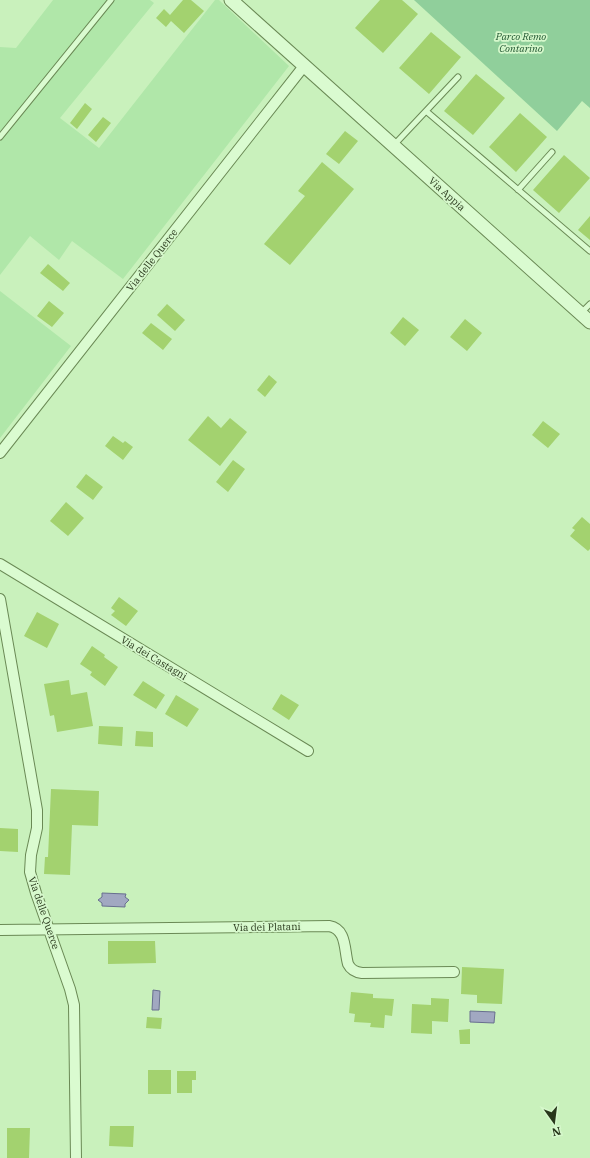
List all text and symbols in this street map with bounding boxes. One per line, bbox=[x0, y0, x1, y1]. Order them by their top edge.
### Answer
park label: Parco Remo Contarino bbox=[495, 30, 546, 55]
street label: Via Appia bbox=[426, 174, 468, 214]
street label: Via delle Querce bbox=[123, 226, 181, 294]
street label: Via dei Castagni bbox=[119, 633, 189, 683]
street label: Via delle Querce bbox=[25, 875, 63, 951]
street label: Via dei Platani bbox=[233, 920, 301, 934]
north arrow bbox=[534, 1102, 574, 1142]
text: N bbox=[550, 1124, 562, 1140]

